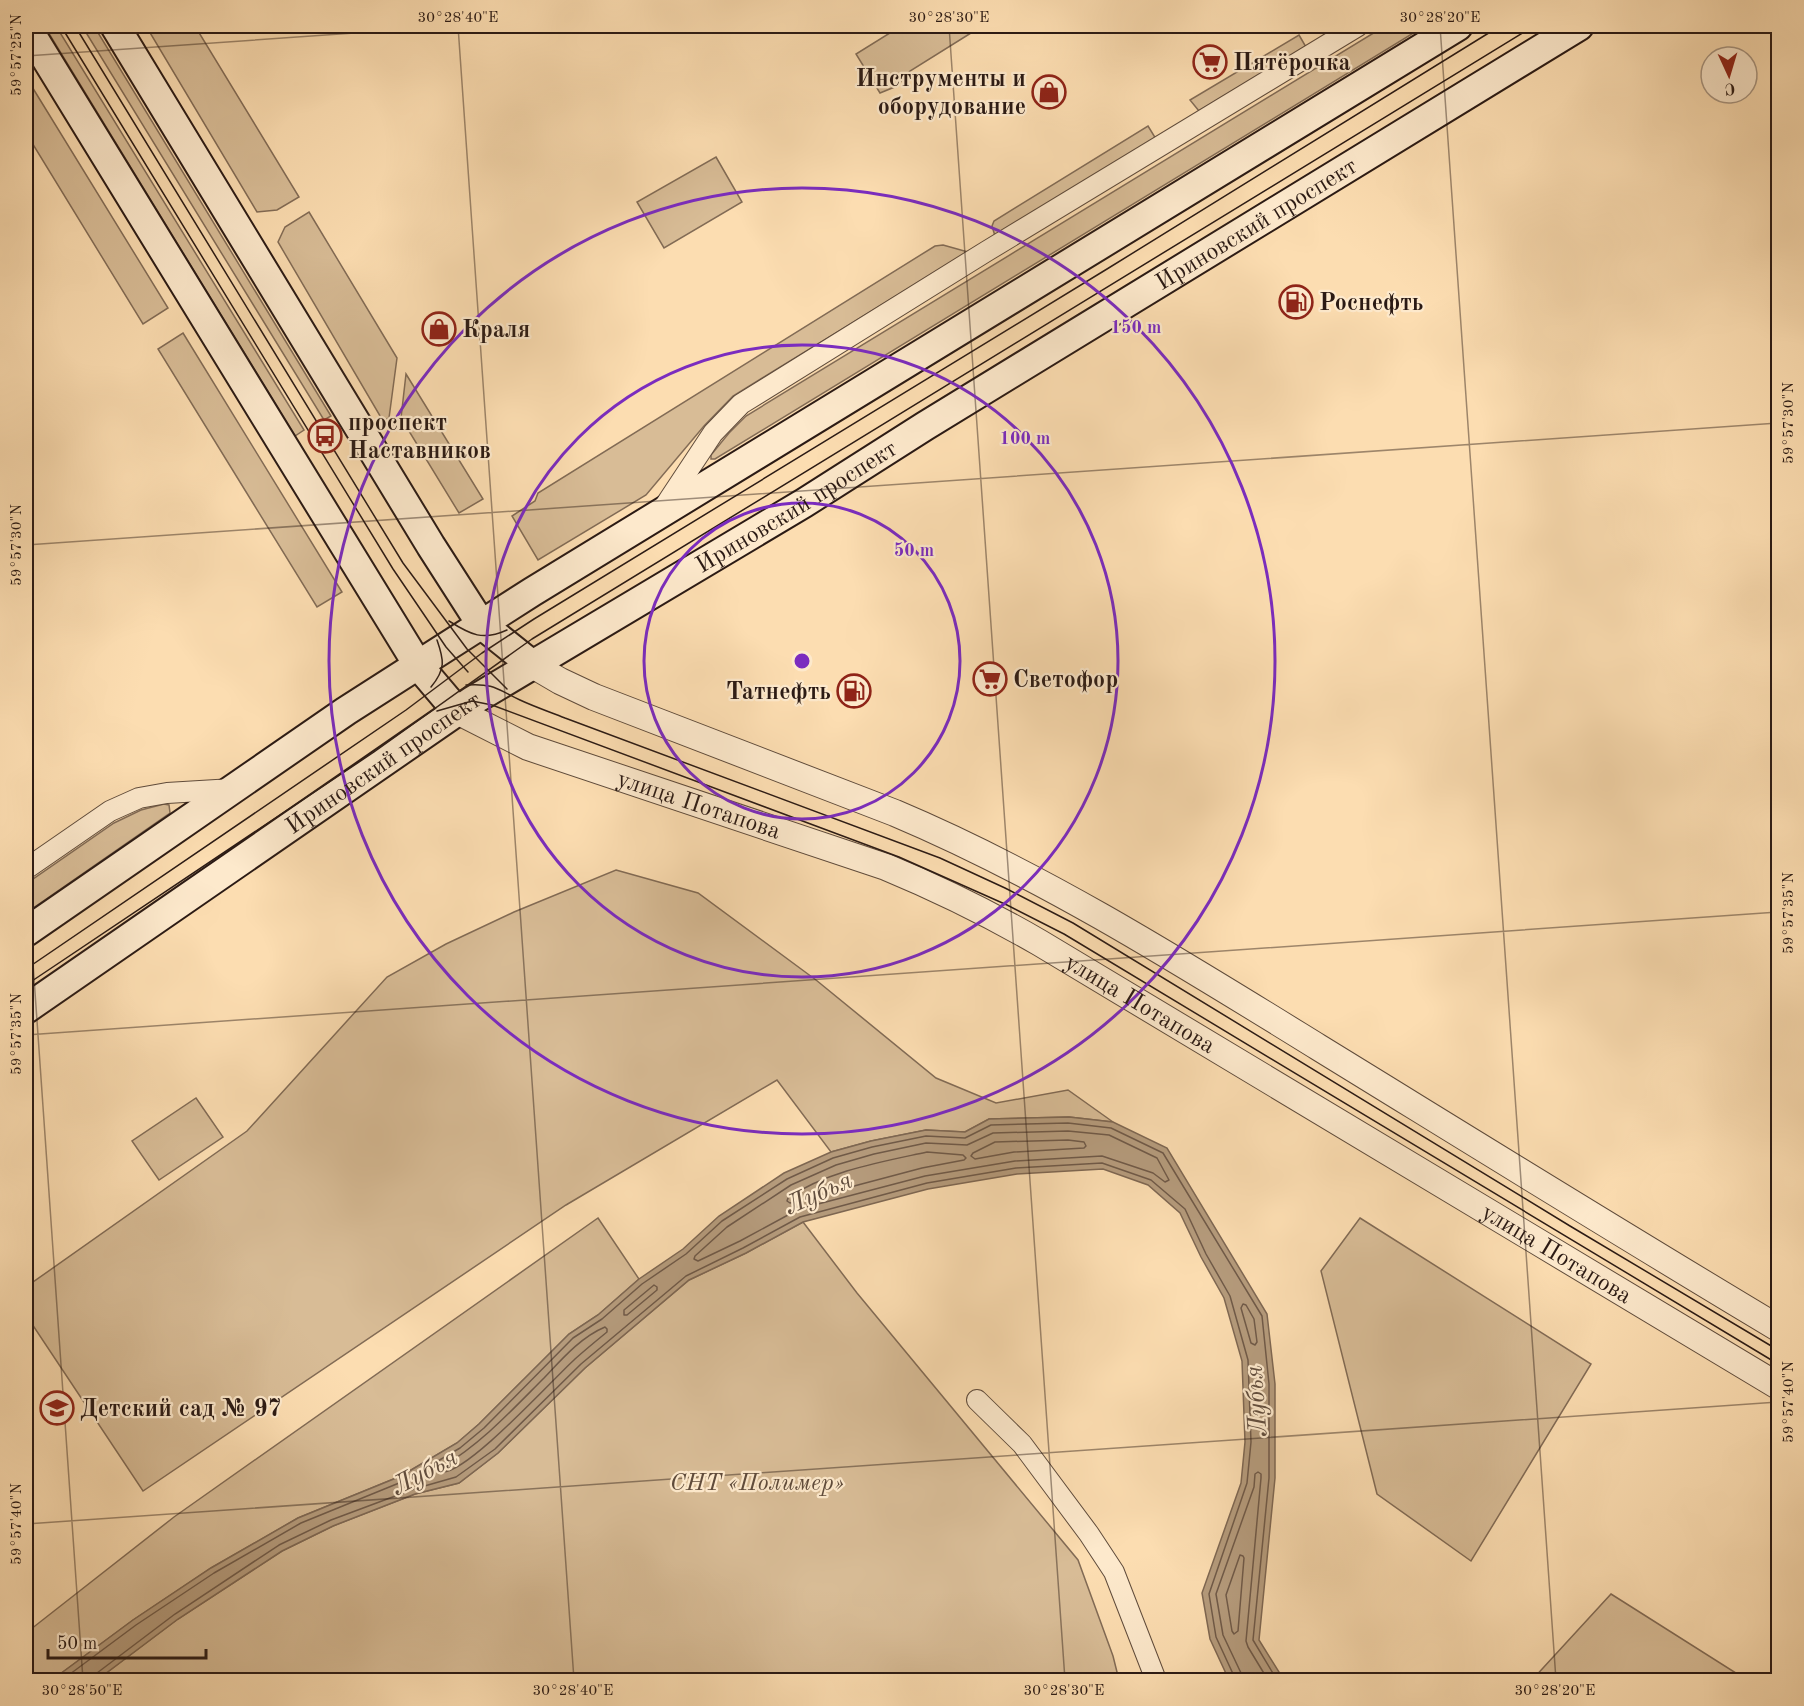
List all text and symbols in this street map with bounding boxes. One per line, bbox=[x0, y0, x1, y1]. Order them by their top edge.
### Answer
text: 30°28'40"E bbox=[418, 11, 498, 26]
text: 30°28'30"E bbox=[909, 11, 989, 26]
text: 30°28'20"E bbox=[1400, 11, 1480, 26]
text: 59°57'25"N bbox=[10, 14, 25, 96]
supermarket icon: Пятёрочка bbox=[1192, 44, 1228, 80]
north arrow bbox=[1699, 45, 1759, 105]
place label: Пятёрочка bbox=[1233, 52, 1351, 76]
place label: Инструменты и оборудование bbox=[855, 68, 1026, 120]
shop icon: Инструменты и оборудование bbox=[1031, 74, 1067, 110]
text: С bbox=[1724, 80, 1736, 96]
street label: Ириновский проспект bbox=[1152, 155, 1362, 296]
fuel station icon: Роснефть bbox=[1278, 284, 1314, 320]
place label: Роснефть bbox=[1319, 292, 1424, 316]
shop icon: Краля bbox=[421, 311, 457, 347]
place label: Краля bbox=[462, 319, 530, 343]
text: 150 m bbox=[1111, 319, 1161, 337]
text: 59°57'30"N bbox=[1782, 382, 1797, 464]
place label: проспект Наставников bbox=[348, 412, 491, 464]
bus stop icon: проспект Наставников bbox=[307, 418, 343, 454]
text: 100 m bbox=[1000, 430, 1050, 448]
street label: Ириновский проспект bbox=[692, 437, 902, 579]
text: 59°57'30"N bbox=[10, 504, 25, 586]
text: 50 m bbox=[894, 542, 934, 560]
centre of rings bbox=[792, 651, 812, 671]
supermarket icon: Светофор bbox=[972, 661, 1008, 697]
place label: Светофор bbox=[1013, 669, 1118, 693]
fuel station icon: Татнефть bbox=[836, 673, 872, 709]
place label: Татнефть bbox=[726, 681, 831, 705]
street label: Ириновский проспект bbox=[282, 689, 486, 840]
street label: улица Потапова bbox=[614, 768, 783, 845]
text: 59°57'35"N bbox=[1782, 872, 1797, 954]
street label: улица Потапова bbox=[1060, 951, 1219, 1059]
text: 59°57'35"N bbox=[10, 993, 25, 1075]
water label: Лубья bbox=[781, 1167, 857, 1220]
street label: улица Потапова bbox=[1477, 1201, 1635, 1309]
text: 59°57'40"N bbox=[1782, 1361, 1797, 1443]
water label: Лубья bbox=[1242, 1364, 1272, 1437]
school or university icon: Детский сад № 97 bbox=[39, 1390, 75, 1426]
place label: Детский сад № 97 bbox=[80, 1398, 282, 1422]
water label: Лубья bbox=[387, 1445, 463, 1501]
park label: СНТ «Полимер» bbox=[670, 1472, 844, 1496]
text: 59°57'40"N bbox=[10, 1483, 25, 1565]
scale bar bbox=[48, 1622, 206, 1660]
text: 50 m bbox=[57, 1635, 97, 1653]
text: 30°28'50"E bbox=[42, 1684, 122, 1699]
text: 30°28'40"E bbox=[533, 1684, 613, 1699]
text: 30°28'30"E bbox=[1024, 1684, 1104, 1699]
text: 30°28'20"E bbox=[1515, 1684, 1595, 1699]

